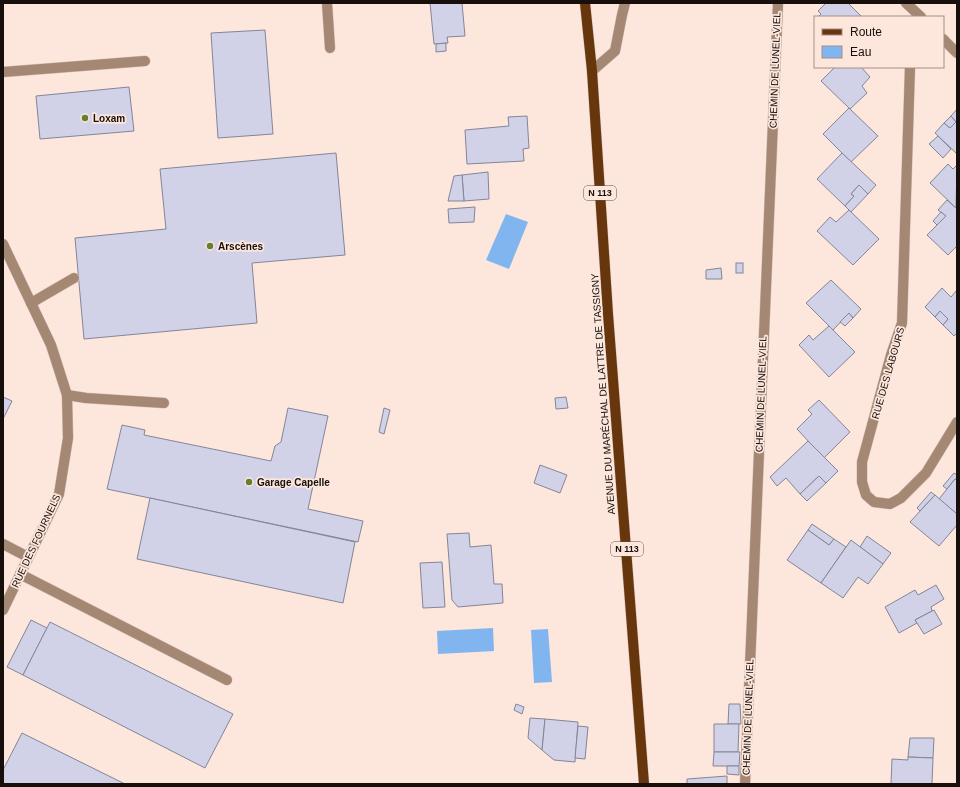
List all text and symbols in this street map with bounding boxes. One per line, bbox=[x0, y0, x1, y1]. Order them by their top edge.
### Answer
street label: CHEMIN DE LUNEL-VIEL bbox=[767, 11, 783, 128]
legend bbox=[814, 16, 944, 68]
text: Route bbox=[850, 25, 882, 39]
text: Eau bbox=[850, 45, 871, 59]
marker: Loxam bbox=[80, 113, 90, 123]
place label: Loxam bbox=[93, 113, 125, 124]
road number: N 113 bbox=[584, 186, 616, 200]
marker: Arscènes bbox=[205, 241, 215, 251]
place label: Arscènes bbox=[218, 241, 263, 252]
street label: AVENUE DU MARÉCHAL DE LATTRE DE TASSIGNY bbox=[588, 273, 617, 515]
street label: RUE DES LABOURS bbox=[870, 325, 906, 420]
street label: CHEMIN DE LUNEL-VIEL bbox=[753, 335, 769, 452]
marker: Garage Capelle bbox=[244, 477, 254, 487]
place label: Garage Capelle bbox=[257, 477, 330, 488]
street label: RUE DES FOURNELS bbox=[10, 492, 63, 589]
road number: N 113 bbox=[611, 542, 643, 556]
street label: CHEMIN DE LUNEL-VIEL bbox=[740, 658, 756, 775]

